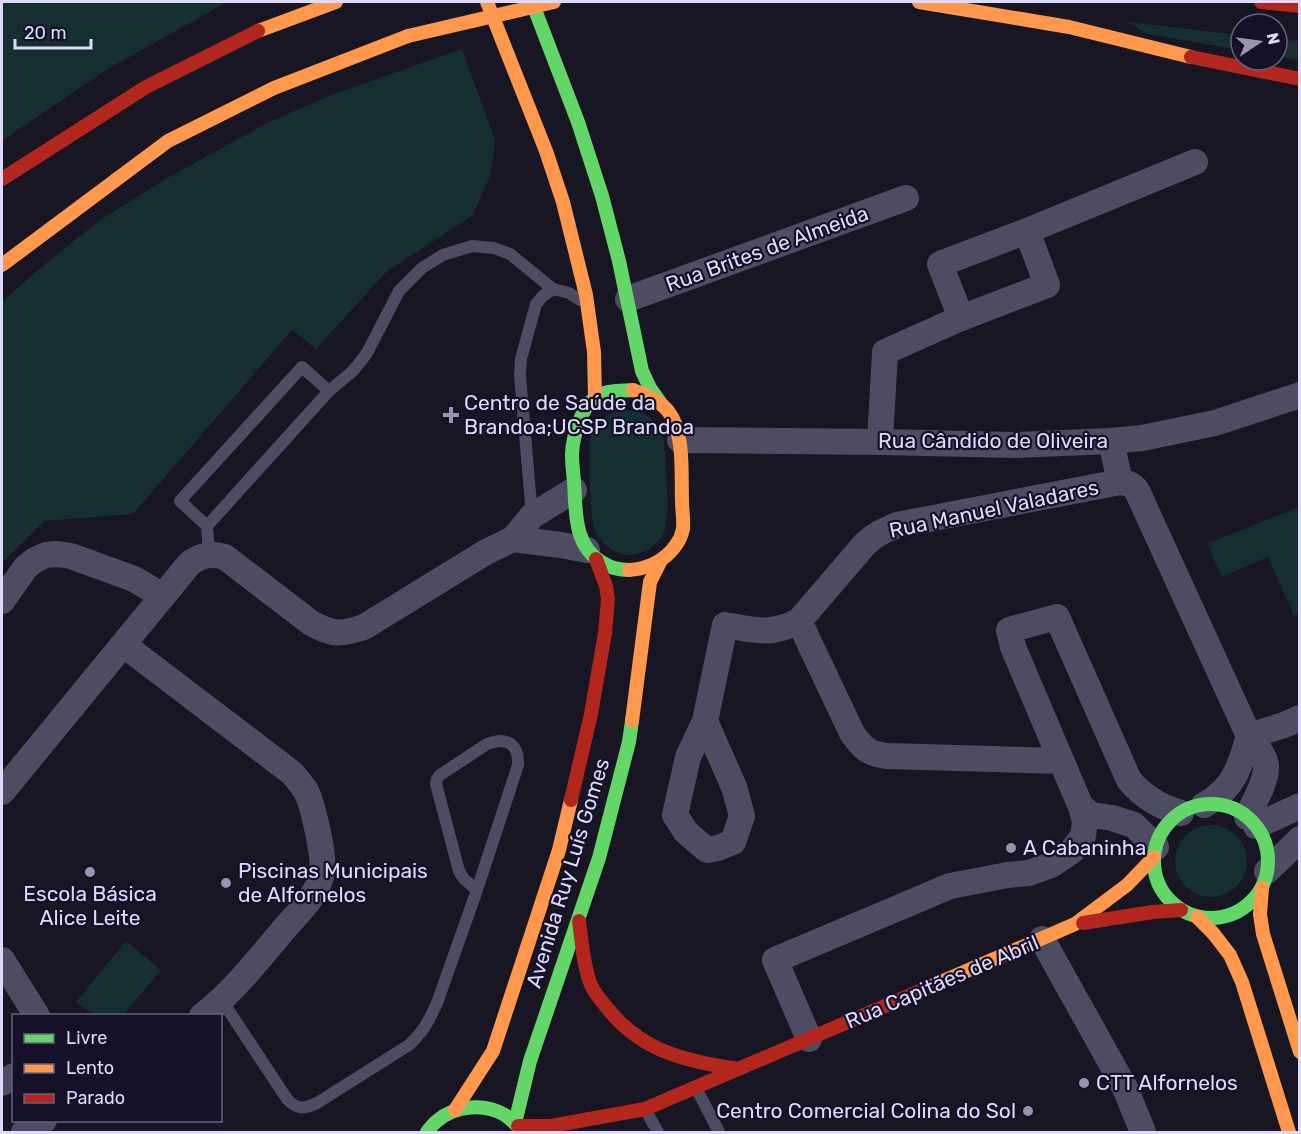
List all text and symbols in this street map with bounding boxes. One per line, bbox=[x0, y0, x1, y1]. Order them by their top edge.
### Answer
scale bar bbox=[15, 12, 92, 50]
north arrow bbox=[1229, 12, 1289, 72]
text: 20 m bbox=[24, 22, 66, 44]
text: N bbox=[1263, 31, 1284, 46]
street label: Rua Brites de Almeida bbox=[662, 200, 871, 297]
place label: Centro de Saúde da Brandoa;UCSP Brandoa bbox=[464, 390, 694, 439]
marker: Centro de Saúde da Brandoa;UCSP Brandoa bbox=[442, 406, 460, 424]
street label: Rua Cândido de Oliveira bbox=[878, 428, 1108, 453]
street label: Rua Manuel Valadares bbox=[887, 474, 1101, 543]
street label: Avenida Ruy Luís Gomes bbox=[521, 755, 614, 991]
place label: A Cabaninha bbox=[1023, 835, 1146, 860]
marker: A Cabaninha bbox=[1004, 841, 1018, 855]
place label: Piscinas Municipais de Alfornelos bbox=[238, 858, 428, 907]
marker: Escola Básica Alice Leite bbox=[83, 865, 97, 879]
marker: Piscinas Municipais de Alfornelos bbox=[219, 876, 233, 890]
place label: Escola Básica Alice Leite bbox=[23, 881, 157, 930]
street label: Rua Capitães de Abril bbox=[842, 930, 1042, 1034]
legend bbox=[12, 1014, 222, 1122]
text: Livre bbox=[66, 1027, 107, 1049]
text: Lento bbox=[66, 1057, 114, 1079]
place label: CTT Alfornelos bbox=[1096, 1070, 1238, 1095]
marker: CTT Alfornelos bbox=[1077, 1076, 1091, 1090]
text: Parado bbox=[66, 1087, 125, 1109]
place label: Centro Comercial Colina do Sol bbox=[716, 1098, 1016, 1123]
marker: Centro Comercial Colina do Sol bbox=[1021, 1104, 1035, 1118]

